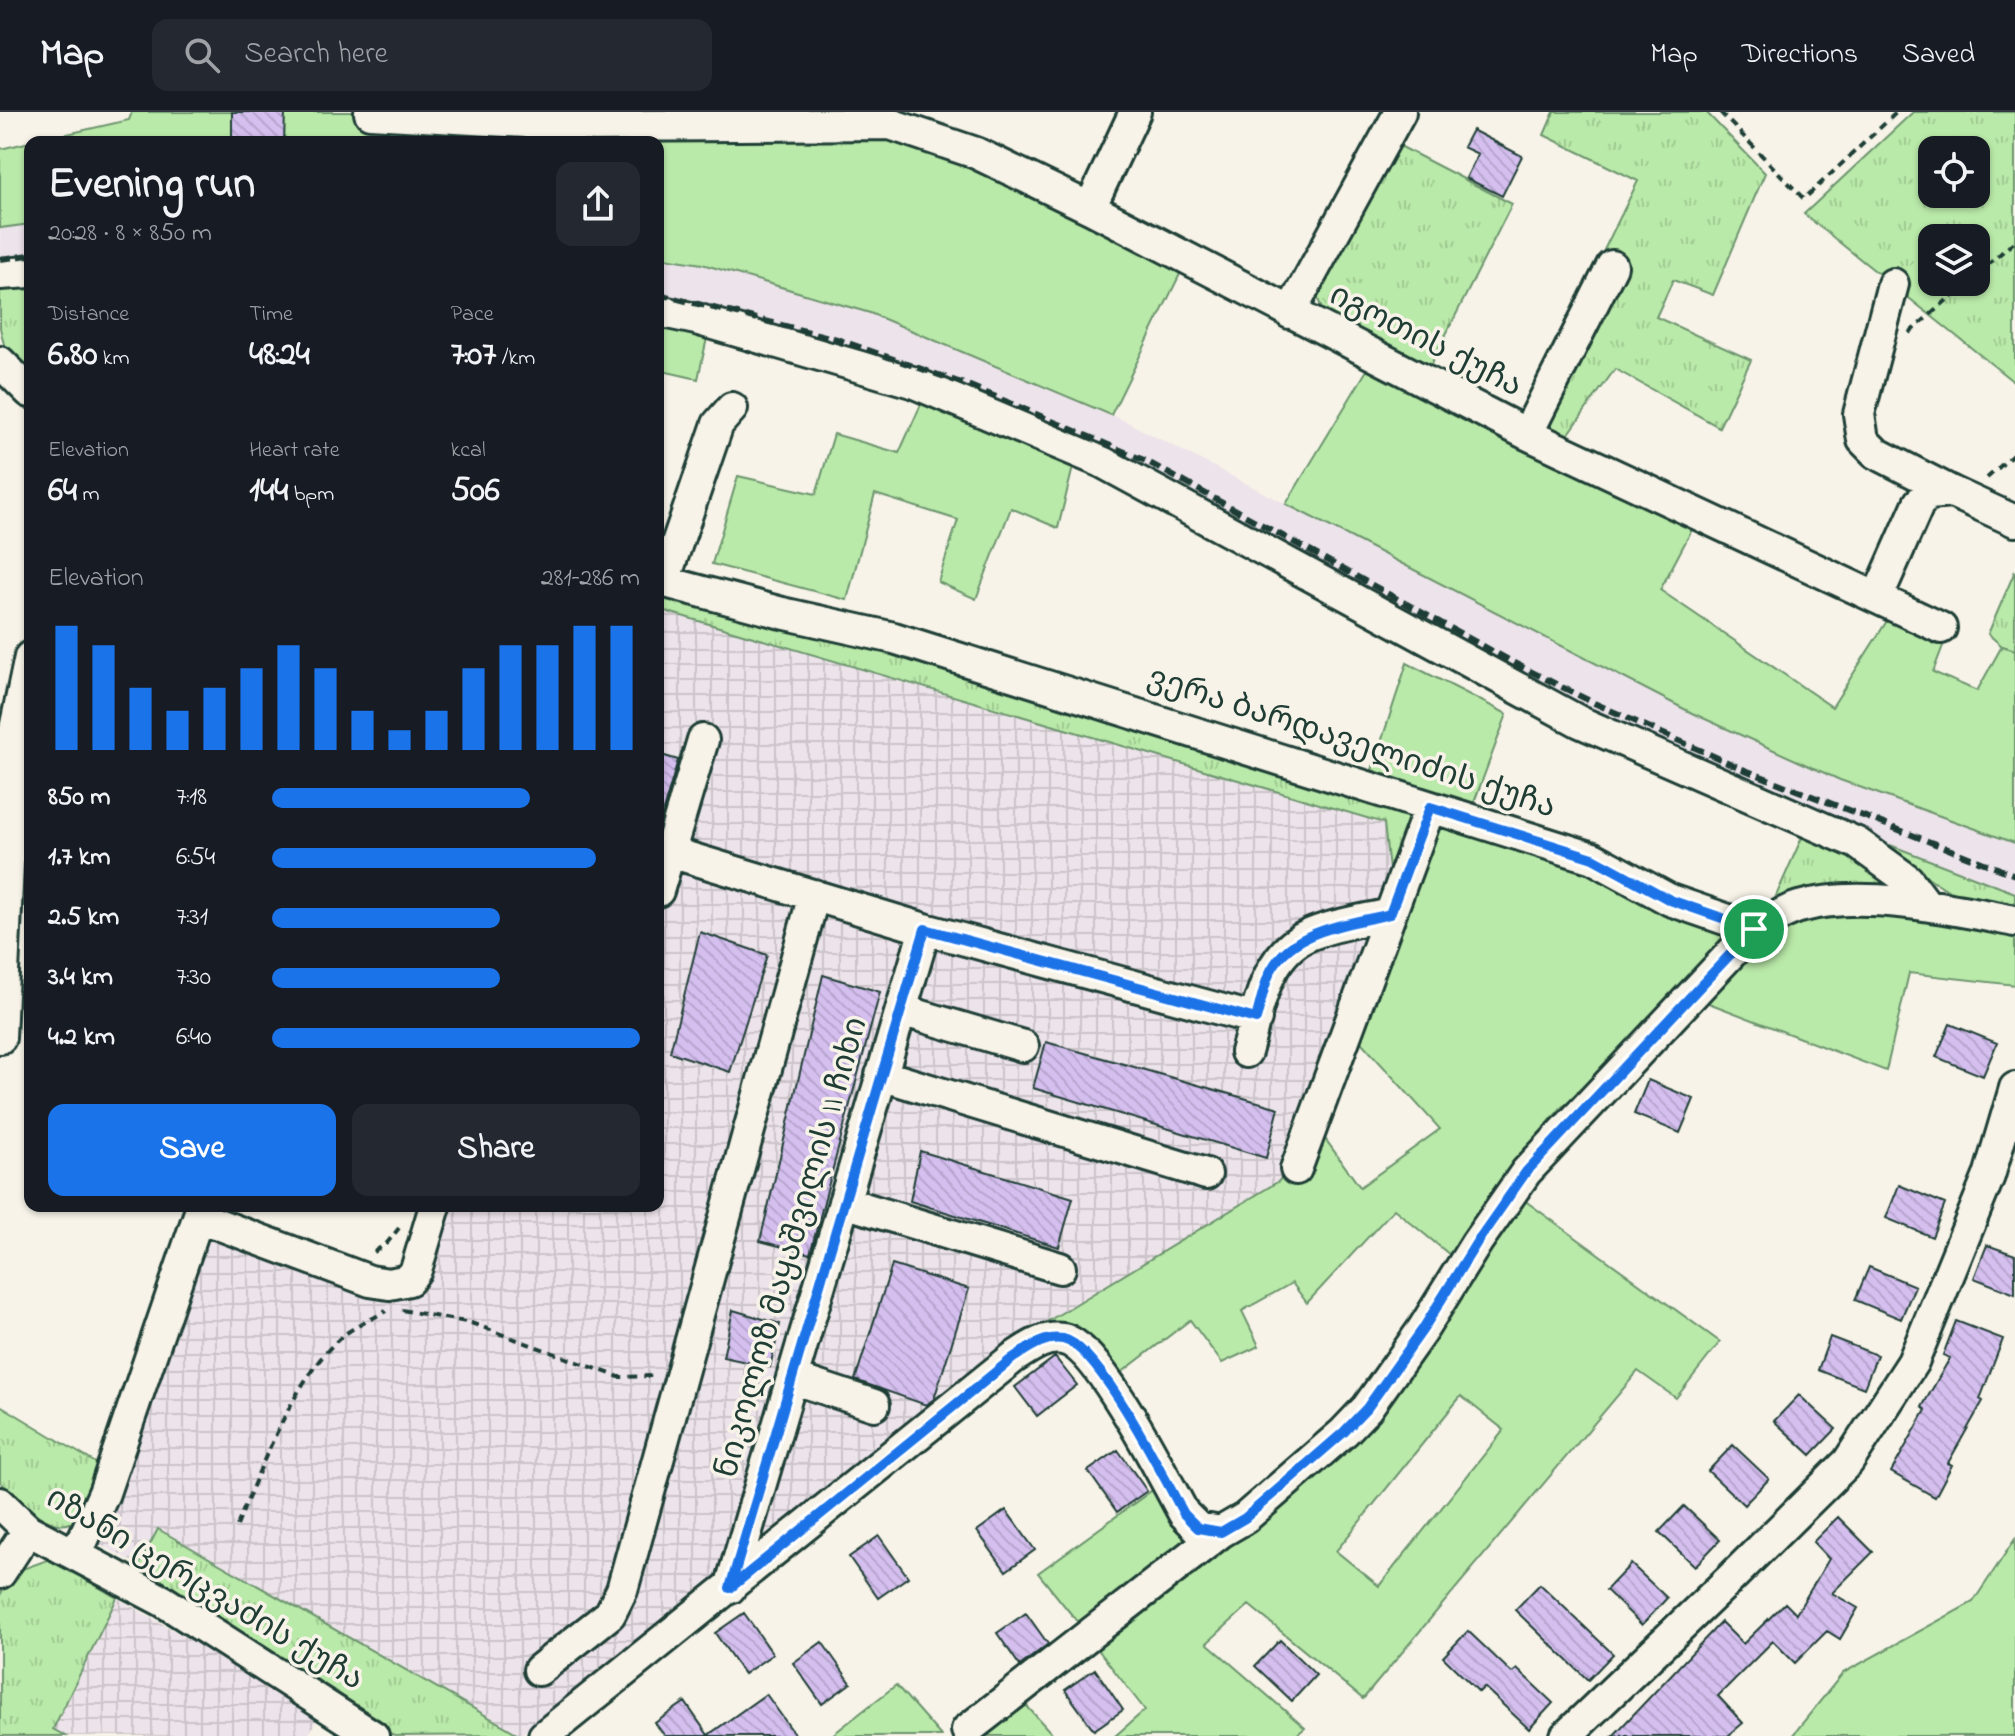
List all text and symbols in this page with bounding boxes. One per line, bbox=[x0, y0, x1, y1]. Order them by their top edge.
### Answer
search box bbox=[152, 19, 712, 91]
text: Map bbox=[40, 27, 104, 83]
icon: search bbox=[180, 33, 224, 77]
text: Search here bbox=[244, 33, 388, 77]
text: Map bbox=[1650, 35, 1698, 76]
text: Directions bbox=[1742, 35, 1858, 76]
text: Saved bbox=[1902, 35, 1975, 76]
map controls bbox=[1918, 136, 1990, 296]
button: locate bbox=[1918, 136, 1990, 208]
text: Evening run bbox=[48, 153, 255, 217]
button: share bbox=[556, 162, 640, 246]
text: 20:28 · 8 × 850 m bbox=[48, 215, 212, 253]
button: layers bbox=[1918, 224, 1990, 296]
street label: იგოთის ქუჩა bbox=[1320, 273, 1530, 411]
text: Distance bbox=[48, 299, 129, 331]
text: Time bbox=[249, 299, 293, 331]
text: Pace bbox=[451, 299, 494, 331]
text: 6.80 bbox=[48, 331, 97, 381]
text: 48:24 bbox=[249, 331, 310, 381]
text: 7:07 bbox=[451, 331, 496, 381]
text: km bbox=[97, 343, 130, 375]
text: /km bbox=[496, 343, 535, 375]
text: Elevation bbox=[48, 435, 129, 467]
text: Heart rate bbox=[249, 435, 340, 467]
text: kcal bbox=[451, 435, 486, 467]
text: 64 bbox=[48, 467, 77, 517]
text: 144 bbox=[249, 467, 288, 517]
text: 506 bbox=[451, 467, 500, 517]
text: m bbox=[77, 479, 100, 511]
text: bpm bbox=[288, 479, 334, 511]
text: Elevation bbox=[48, 560, 144, 598]
text: 281–286 m bbox=[541, 560, 640, 598]
street label: ვერა ბარდაველიძის ქუჩა bbox=[1141, 656, 1561, 832]
text: 850 m bbox=[48, 779, 111, 817]
text: 7:18 bbox=[176, 779, 207, 817]
text: 1.7 km bbox=[48, 839, 110, 877]
text: 6:54 bbox=[176, 839, 215, 877]
pin bbox=[1720, 895, 1788, 963]
text: 2.5 km bbox=[48, 899, 119, 937]
text: 7:31 bbox=[176, 899, 208, 937]
icon: arrive bbox=[1732, 907, 1776, 951]
text: 3.4 km bbox=[48, 959, 113, 997]
text: 7:30 bbox=[176, 959, 211, 997]
street label: ნიკოლოზ მაყაშვილის II ჩიხი bbox=[705, 1012, 881, 1484]
text: 4.2 km bbox=[48, 1019, 115, 1057]
text: 6:40 bbox=[176, 1019, 212, 1057]
button: Save bbox=[48, 1104, 336, 1196]
button: Share bbox=[352, 1104, 640, 1196]
street label: იზანი ცერცვაძის ქუჩა bbox=[36, 1476, 372, 1704]

